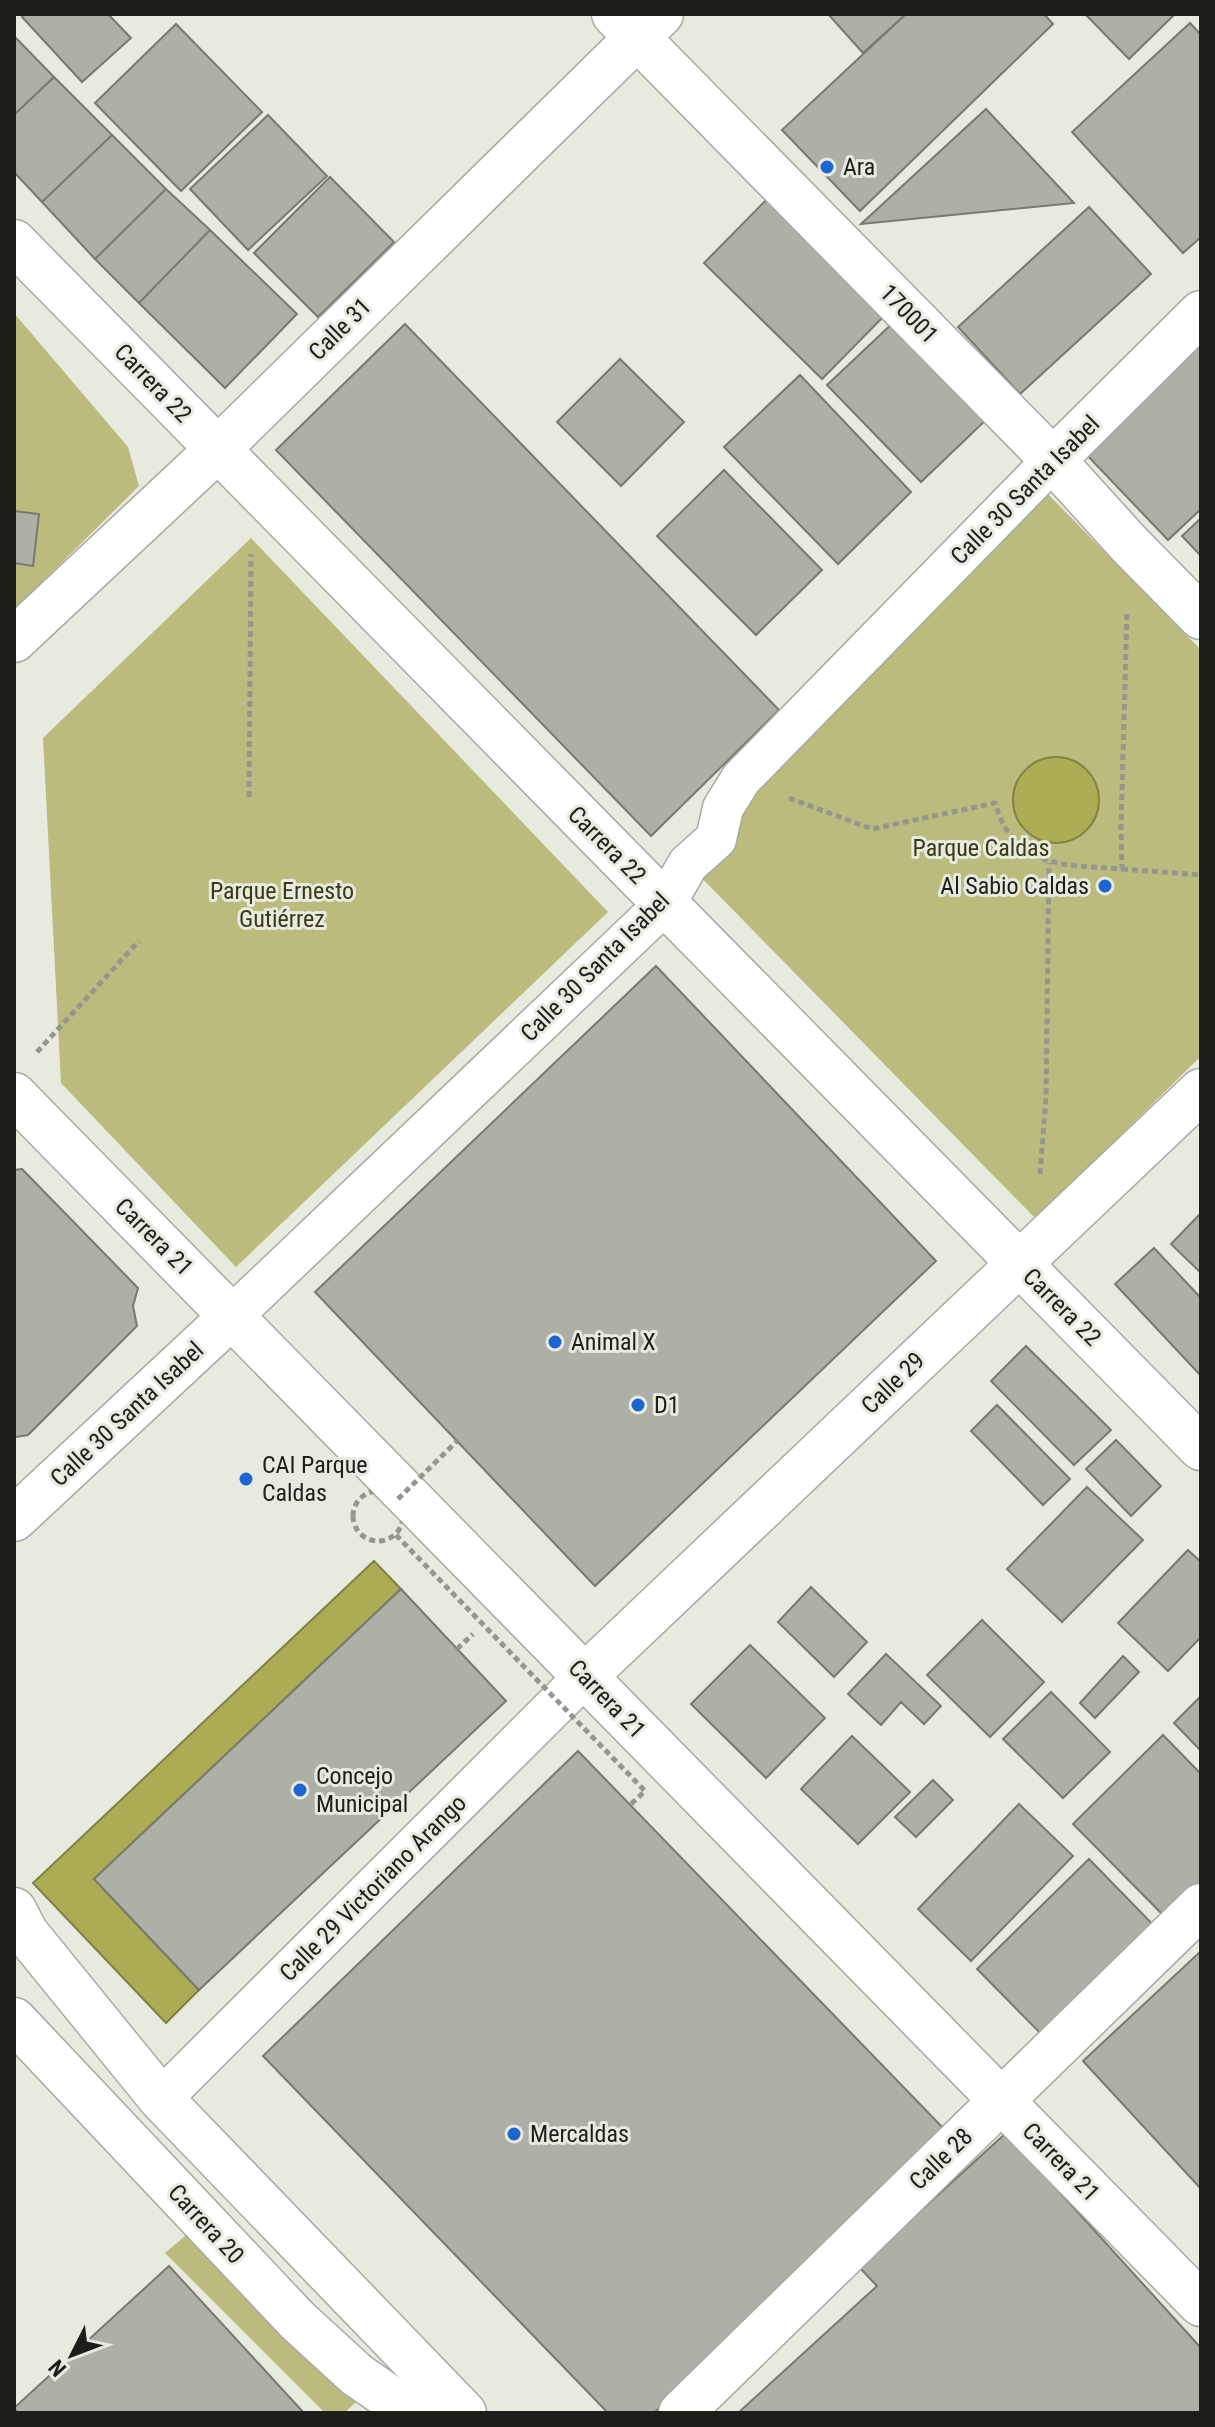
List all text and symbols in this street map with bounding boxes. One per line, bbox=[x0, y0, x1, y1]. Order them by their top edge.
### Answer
place label: Ara bbox=[843, 153, 875, 181]
marker: Ara bbox=[818, 158, 836, 176]
street label: 170001 bbox=[874, 279, 944, 349]
street label: Calle 31 bbox=[303, 292, 377, 366]
street label: Carrera 22 bbox=[109, 338, 197, 428]
street label: Calle 30 Santa Isabel bbox=[945, 410, 1105, 570]
street label: Carrera 22 bbox=[562, 800, 652, 890]
park label: Parque Caldas bbox=[912, 834, 1050, 862]
place label: Al Sabio Caldas bbox=[940, 872, 1089, 900]
park label: Parque Ernesto Gutiérrez bbox=[210, 877, 354, 933]
marker: Al Sabio Caldas bbox=[1096, 877, 1114, 895]
street label: Calle 30 Santa Isabel bbox=[515, 887, 675, 1047]
street label: Carrera 21 bbox=[109, 1192, 199, 1282]
street label: Carrera 22 bbox=[1017, 1262, 1107, 1352]
place label: Animal X bbox=[571, 1328, 656, 1356]
marker: Animal X bbox=[546, 1333, 564, 1351]
street label: Calle 30 Santa Isabel bbox=[45, 1336, 209, 1492]
street label: Calle 29 bbox=[856, 1346, 930, 1420]
place label: D1 bbox=[654, 1391, 680, 1419]
marker: D1 bbox=[629, 1396, 647, 1414]
place label: CAI Parque Caldas bbox=[262, 1451, 368, 1507]
marker: CAI Parque Caldas bbox=[237, 1470, 255, 1488]
street label: Carrera 21 bbox=[563, 1654, 651, 1744]
place label: Concejo Municipal bbox=[316, 1762, 408, 1818]
marker: Concejo Municipal bbox=[291, 1781, 309, 1799]
street label: Calle 29 Victoriano Arango bbox=[274, 1789, 472, 1987]
street label: Carrera 21 bbox=[1017, 2117, 1105, 2207]
place label: Mercaldas bbox=[530, 2120, 629, 2148]
street label: Calle 28 bbox=[904, 2122, 978, 2196]
marker: Mercaldas bbox=[505, 2125, 523, 2143]
street label: Carrera 20 bbox=[162, 2179, 250, 2269]
north arrow bbox=[32, 2315, 112, 2395]
text: N bbox=[44, 2355, 71, 2381]

